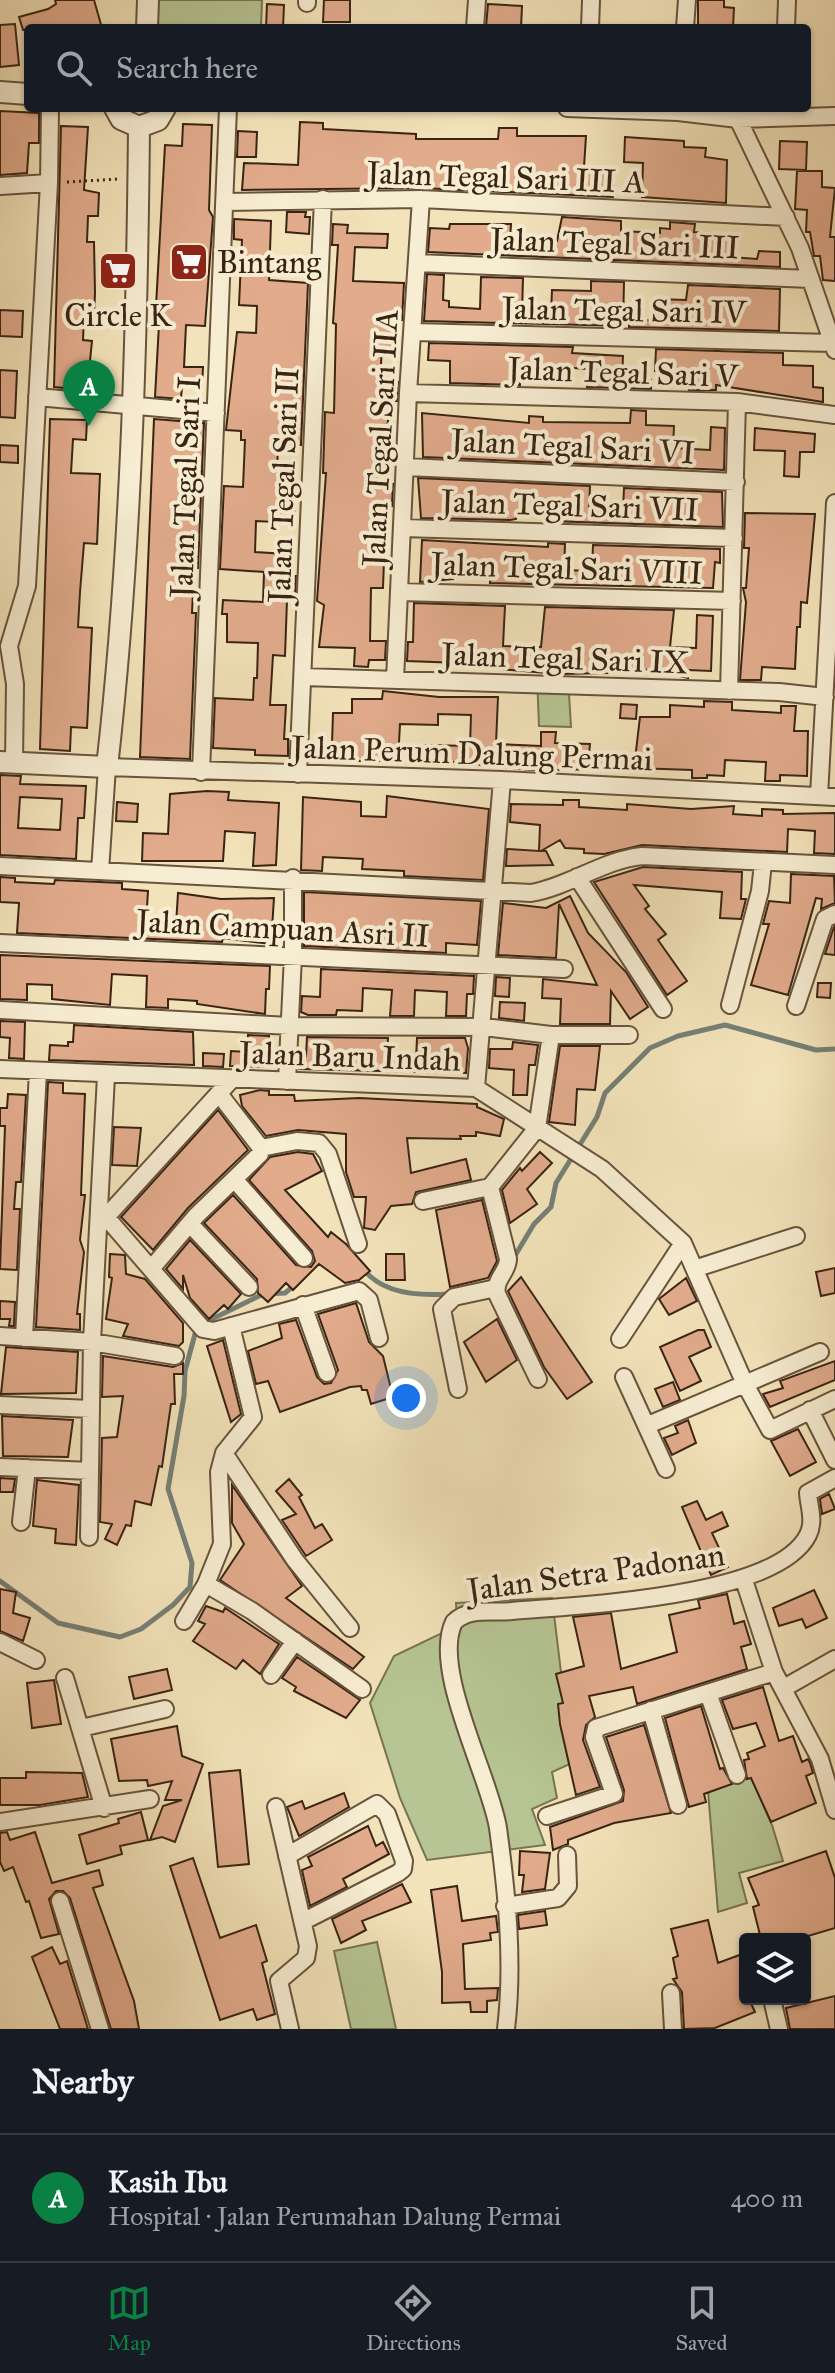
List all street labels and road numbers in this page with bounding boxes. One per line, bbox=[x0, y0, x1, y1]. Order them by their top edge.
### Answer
street label: Jalan Tegal Sari III A bbox=[363, 153, 646, 202]
street label: Jalan Tegal Sari III bbox=[487, 220, 740, 267]
street label: Jalan Tegal Sari IV bbox=[499, 289, 748, 332]
street label: Jalan Tegal Sari IIA bbox=[354, 308, 407, 571]
street label: Jalan Tegal Sari V bbox=[504, 349, 741, 396]
street label: Jalan Tegal Sari II bbox=[260, 367, 307, 606]
street label: Jalan Tegal Sari I bbox=[162, 375, 209, 602]
street label: Jalan Tegal Sari VI bbox=[447, 420, 696, 472]
street label: Jalan Tegal Sari VII bbox=[437, 481, 700, 529]
street label: Jalan Tegal Sari VIII bbox=[428, 544, 703, 593]
street label: Jalan Tegal Sari IX bbox=[438, 635, 689, 682]
street label: Jalan Perum Dalung Permai bbox=[288, 728, 653, 779]
street label: Jalan Campuan Asri II bbox=[132, 901, 430, 956]
street label: Jalan Baru Indah bbox=[236, 1033, 461, 1080]
street label: Jalan Setra Padonan bbox=[462, 1535, 727, 1610]

